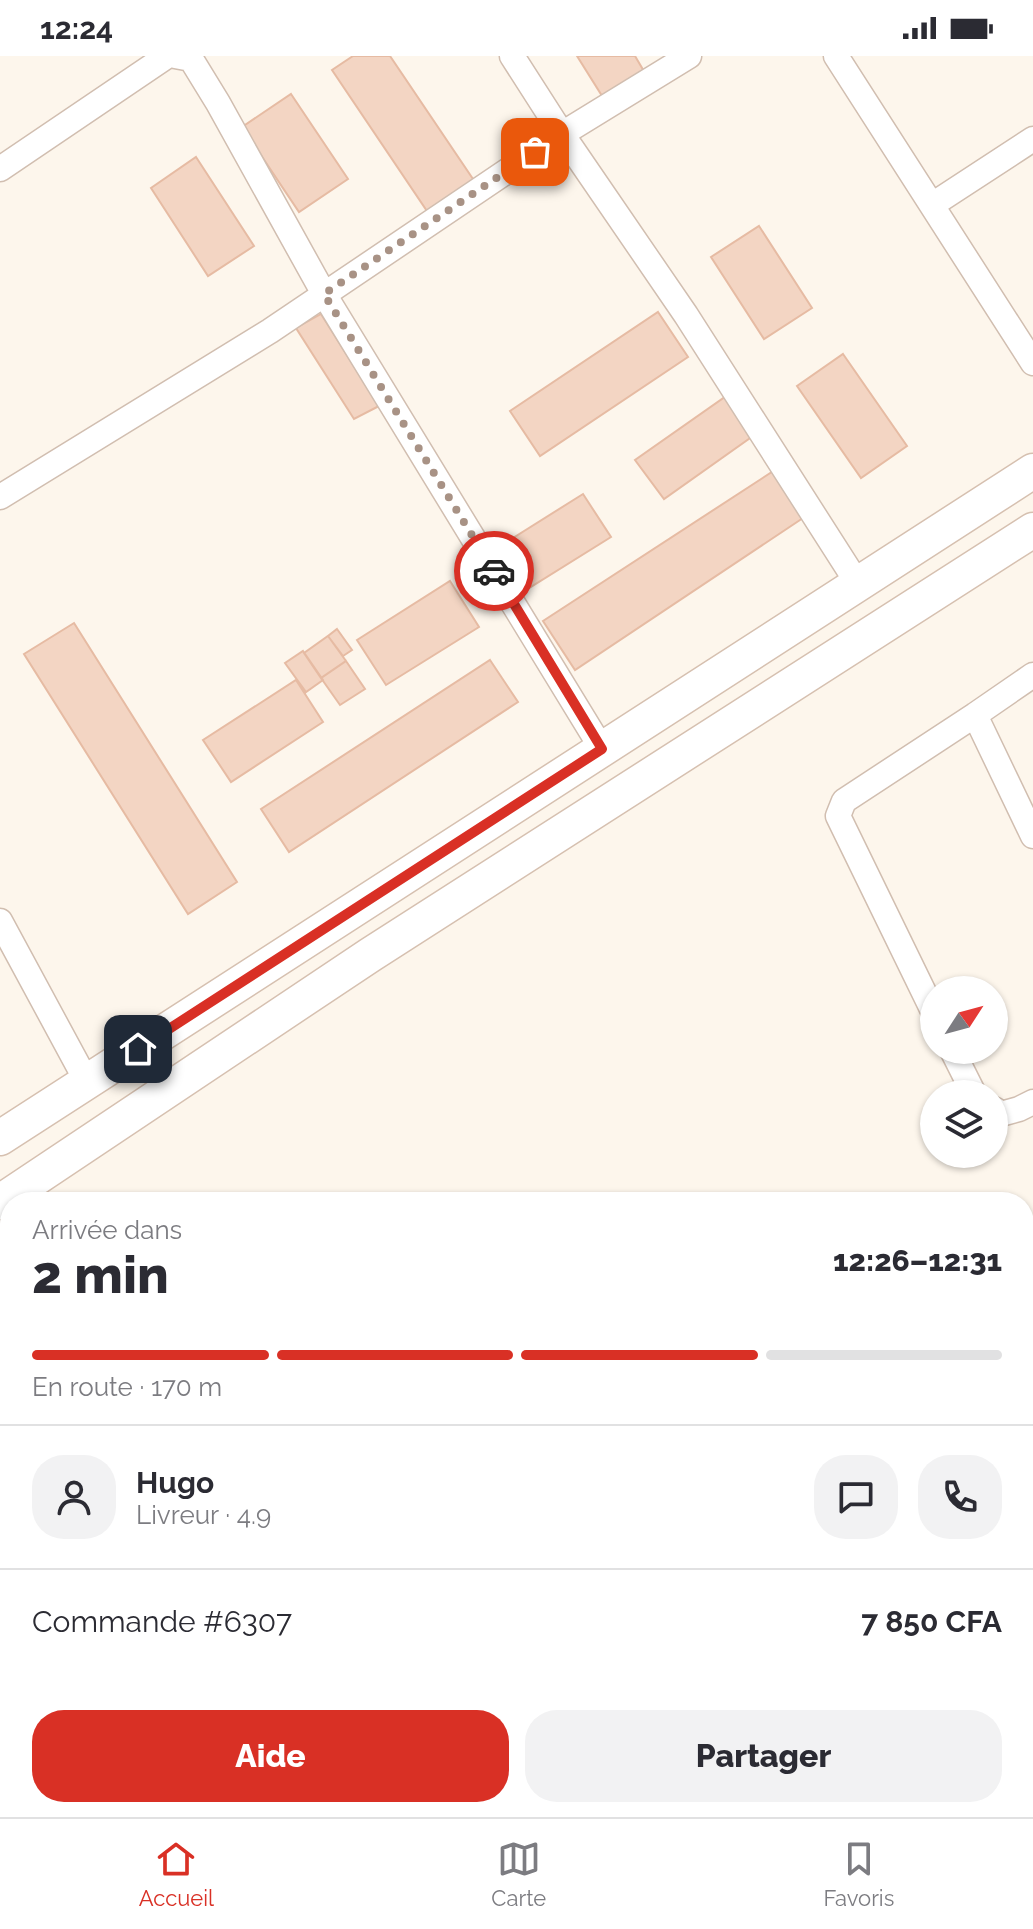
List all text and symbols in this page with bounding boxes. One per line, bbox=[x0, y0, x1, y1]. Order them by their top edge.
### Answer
text: 12:24 bbox=[40, 11, 113, 46]
pin bbox=[501, 118, 569, 186]
icon: bag bbox=[513, 130, 557, 174]
courier bbox=[454, 531, 534, 611]
icon: car bbox=[472, 549, 516, 593]
north arrow bbox=[920, 976, 1008, 1064]
map controls bbox=[920, 976, 1008, 1168]
pin bbox=[104, 1015, 172, 1083]
icon: home bbox=[116, 1027, 160, 1071]
button: layers bbox=[920, 1080, 1008, 1168]
text: Arrivée dans bbox=[32, 1215, 182, 1245]
text: 12:26–12:31 bbox=[833, 1243, 1002, 1278]
text: 2 min bbox=[32, 1244, 169, 1305]
text: En route · 170 m bbox=[32, 1372, 222, 1402]
button: person bbox=[32, 1455, 116, 1539]
button: chat bbox=[814, 1455, 898, 1539]
button: phone bbox=[918, 1455, 1002, 1539]
text: Hugo bbox=[136, 1465, 214, 1500]
text: Livreur · 4.9 bbox=[136, 1500, 271, 1530]
text: Commande #6307 bbox=[32, 1604, 292, 1639]
text: 7 850 CFA bbox=[861, 1604, 1002, 1639]
button: Aide bbox=[32, 1710, 509, 1802]
button: Partager bbox=[525, 1710, 1002, 1802]
tab: Accueil bbox=[139, 1837, 214, 1911]
tab: Carte bbox=[491, 1837, 546, 1911]
tab: Favoris bbox=[824, 1837, 894, 1911]

